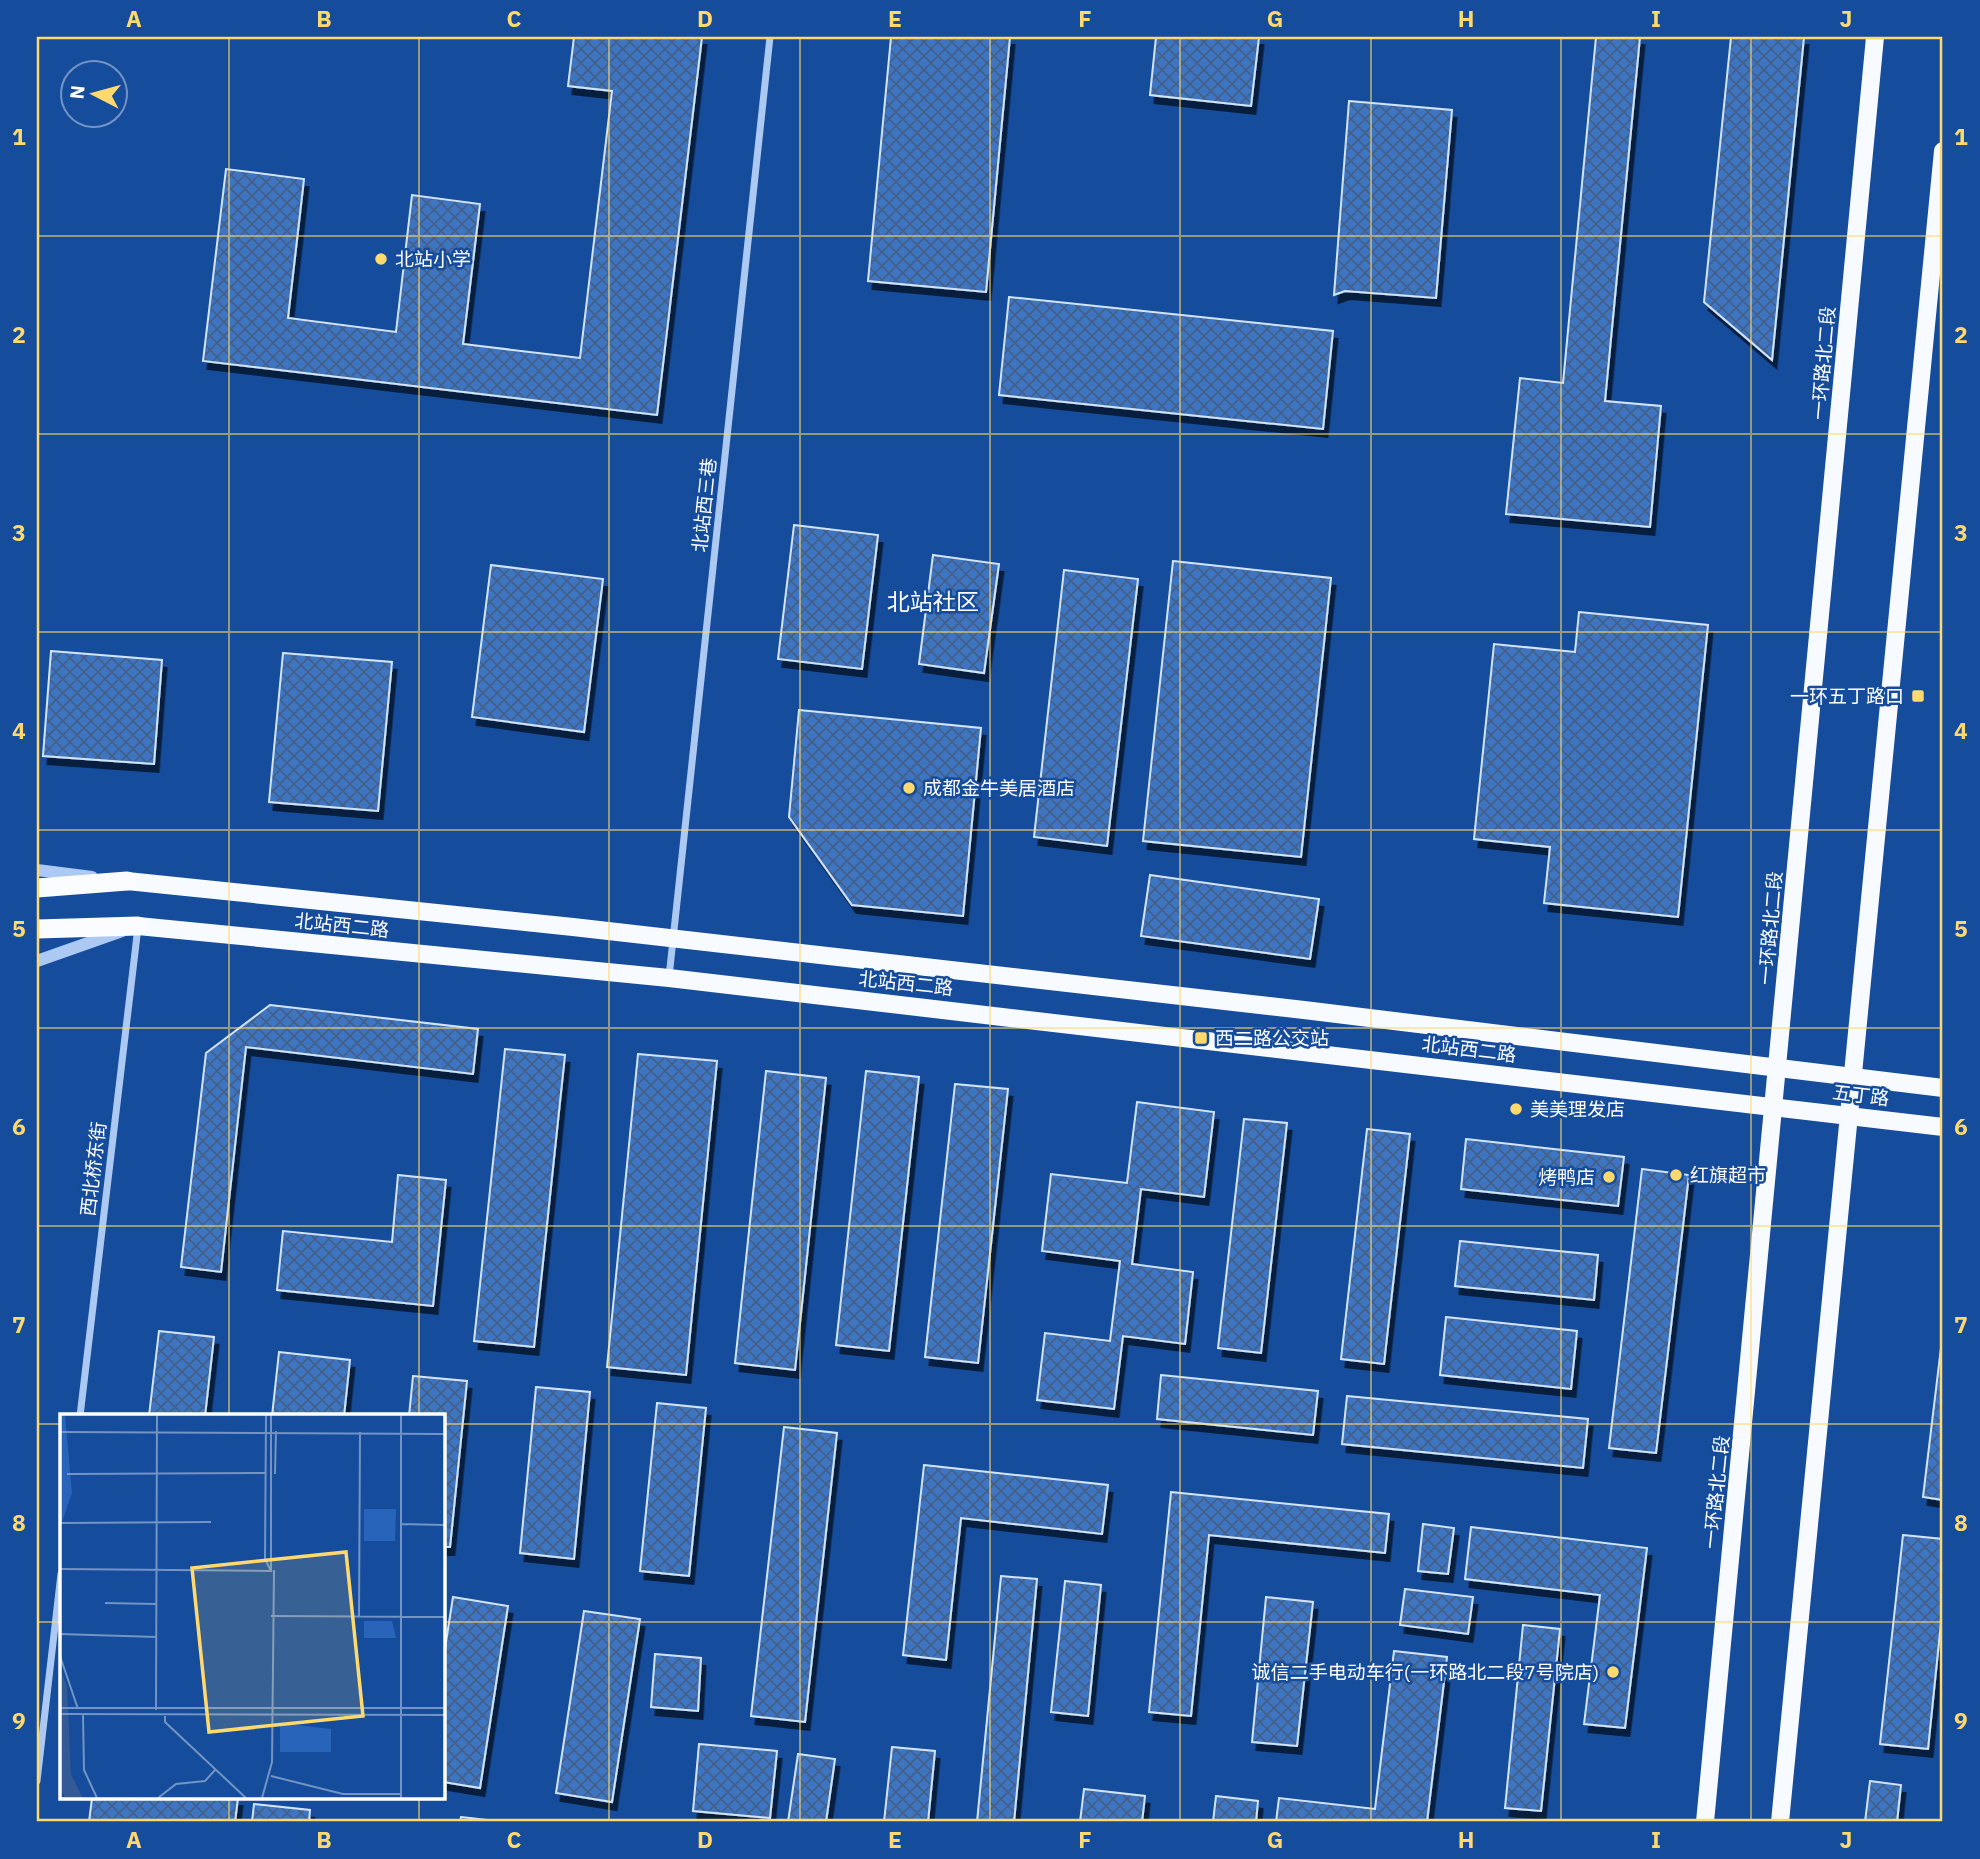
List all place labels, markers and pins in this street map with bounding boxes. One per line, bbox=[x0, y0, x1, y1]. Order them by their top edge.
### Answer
place label: 北站小学 bbox=[395, 247, 471, 271]
marker: 北站小学 bbox=[373, 251, 389, 267]
place label: 一环五丁路口 bbox=[1790, 684, 1904, 708]
marker: 一环五丁路口 bbox=[1910, 688, 1926, 704]
place label: 成都金牛美居酒店 bbox=[923, 776, 1075, 800]
marker: 成都金牛美居酒店 bbox=[901, 780, 917, 796]
place label: 西二路公交站 bbox=[1215, 1026, 1329, 1050]
marker: 西二路公交站 bbox=[1193, 1030, 1209, 1046]
place label: 美美理发店 bbox=[1530, 1097, 1625, 1121]
marker: 美美理发店 bbox=[1508, 1101, 1524, 1117]
place label: 红旗超市 bbox=[1690, 1163, 1766, 1187]
place label: 烤鸭店 bbox=[1538, 1165, 1595, 1189]
marker: 红旗超市 bbox=[1668, 1167, 1684, 1183]
marker: 烤鸭店 bbox=[1601, 1169, 1617, 1185]
place label: 诚信二手电动车行(一环路北二段7号院店) bbox=[1252, 1660, 1599, 1684]
marker: 诚信二手电动车行(一环路北二段7号院店) bbox=[1605, 1664, 1621, 1680]

